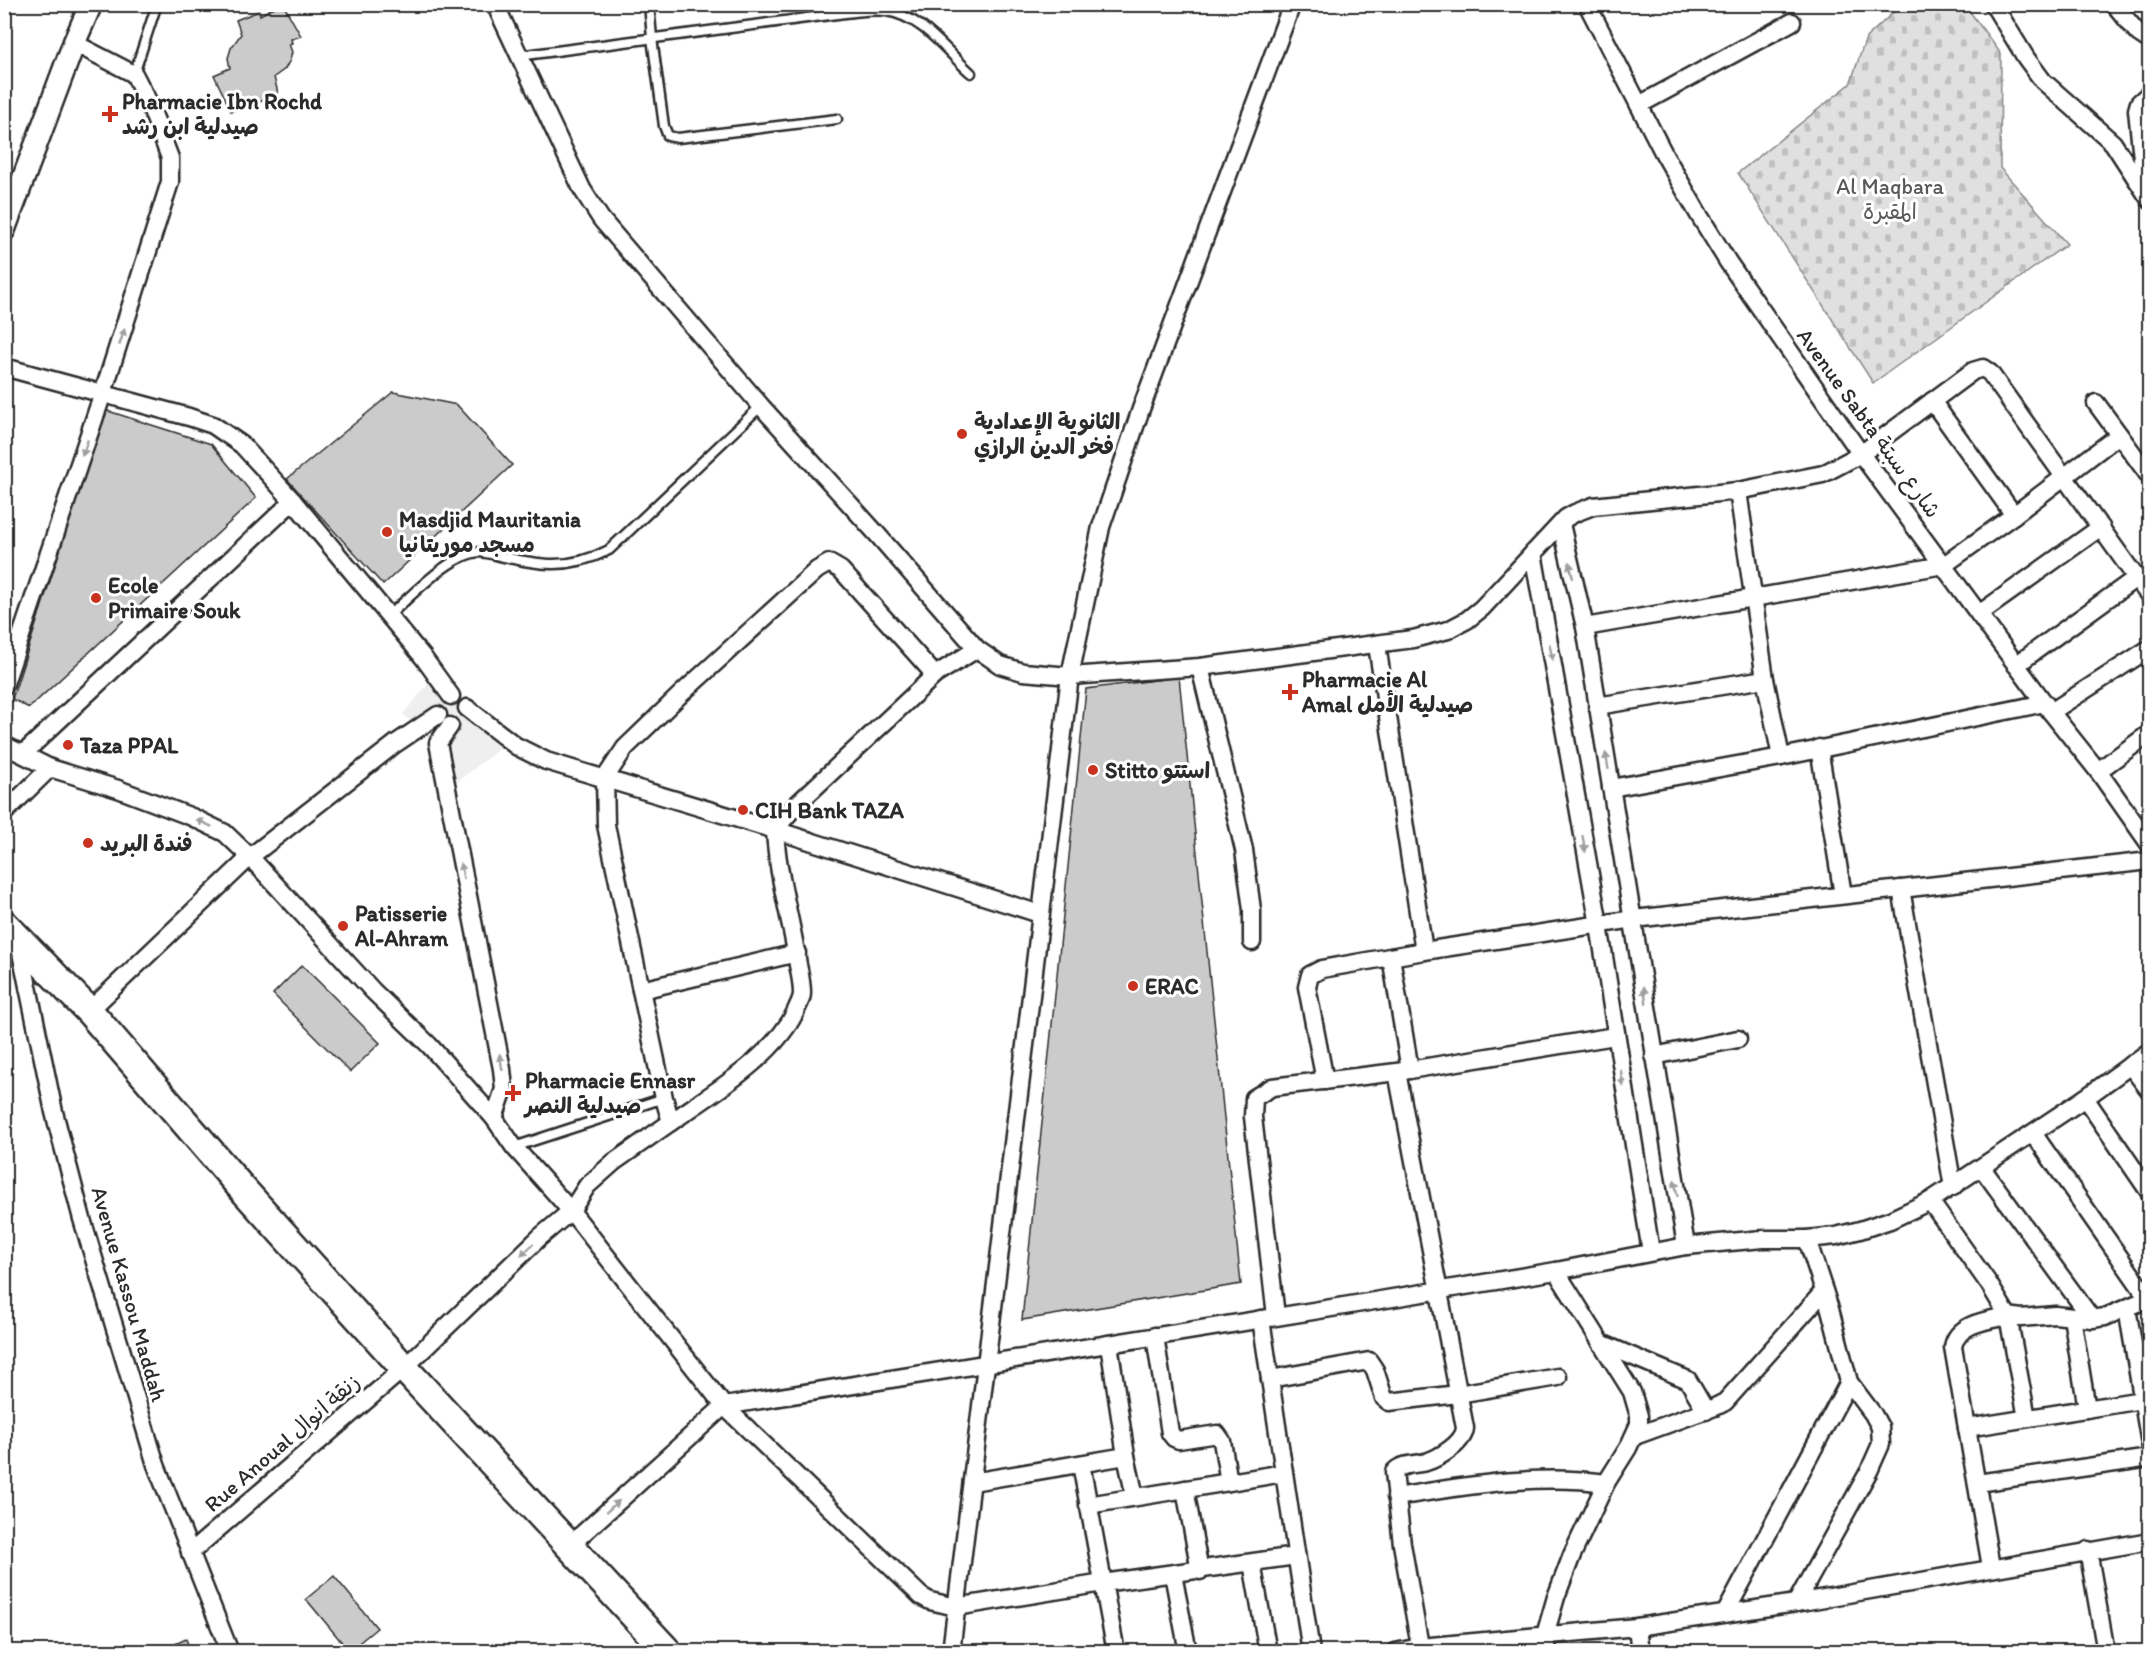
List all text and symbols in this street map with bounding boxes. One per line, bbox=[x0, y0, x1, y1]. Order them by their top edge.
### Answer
place label: Pharmacie Ibn Rochd صيدلية ابن رشد bbox=[122, 88, 323, 140]
marker: Pharmacie Ibn Rochd صيدلية ابن رشد bbox=[103, 107, 117, 121]
park label: Al Maqbara المقبرة bbox=[1836, 173, 1944, 225]
street label: Avenue Sabta شارع سبتة bbox=[1790, 323, 1947, 524]
one-way arrow bbox=[117, 328, 127, 346]
place label: الثانوية الإعدادية فخر الدين الرازي bbox=[974, 408, 1120, 463]
marker: الثانوية الإعدادية فخر الدين الرازي bbox=[955, 427, 969, 441]
one-way arrow bbox=[79, 439, 89, 457]
place label: Masdjid Mauritania مسجد موريتانيا bbox=[399, 506, 581, 558]
marker: Masdjid Mauritania مسجد موريتانيا bbox=[380, 525, 394, 539]
one-way arrow bbox=[1566, 561, 1576, 579]
place label: Ecole Primaire Souk bbox=[108, 572, 241, 624]
marker: Ecole Primaire Souk bbox=[89, 591, 103, 605]
one-way arrow bbox=[1547, 643, 1556, 662]
place label: Pharmacie Al Amal صيدلية الأمل bbox=[1301, 666, 1473, 718]
marker: Pharmacie Al Amal صيدلية الأمل bbox=[1283, 685, 1297, 699]
place label: Taza PPAL bbox=[79, 732, 179, 759]
marker: Taza PPAL bbox=[61, 738, 75, 752]
one-way arrow bbox=[1602, 752, 1611, 771]
place label: Stitto استتو bbox=[1105, 757, 1210, 784]
marker: Stitto استتو bbox=[1086, 763, 1100, 777]
place label: CIH Bank TAZA bbox=[755, 797, 905, 824]
marker: CIH Bank TAZA bbox=[736, 803, 750, 817]
one-way arrow bbox=[196, 818, 213, 827]
place label: فندة البريد bbox=[100, 830, 193, 857]
one-way arrow bbox=[1580, 835, 1589, 854]
marker: فندة البريد bbox=[81, 836, 95, 850]
one-way arrow bbox=[457, 861, 466, 880]
place label: Patisserie Al-Ahram bbox=[354, 900, 449, 952]
marker: Patisserie Al-Ahram bbox=[336, 919, 350, 933]
place label: ERAC bbox=[1145, 973, 1199, 1000]
marker: ERAC bbox=[1126, 979, 1140, 993]
one-way arrow bbox=[1640, 986, 1649, 1005]
one-way arrow bbox=[496, 1052, 505, 1071]
place label: Pharmacie Ennasr صيدلية النصر bbox=[523, 1067, 696, 1119]
one-way arrow bbox=[1618, 1069, 1627, 1088]
marker: Pharmacie Ennasr صيدلية النصر bbox=[506, 1086, 520, 1100]
one-way arrow bbox=[1672, 1178, 1681, 1197]
street label: Avenue Kassou Maddah bbox=[85, 1183, 173, 1405]
one-way arrow bbox=[519, 1243, 534, 1257]
street label: Rue Anoual زنقة انوال bbox=[199, 1368, 365, 1518]
one-way arrow bbox=[605, 1500, 620, 1513]

